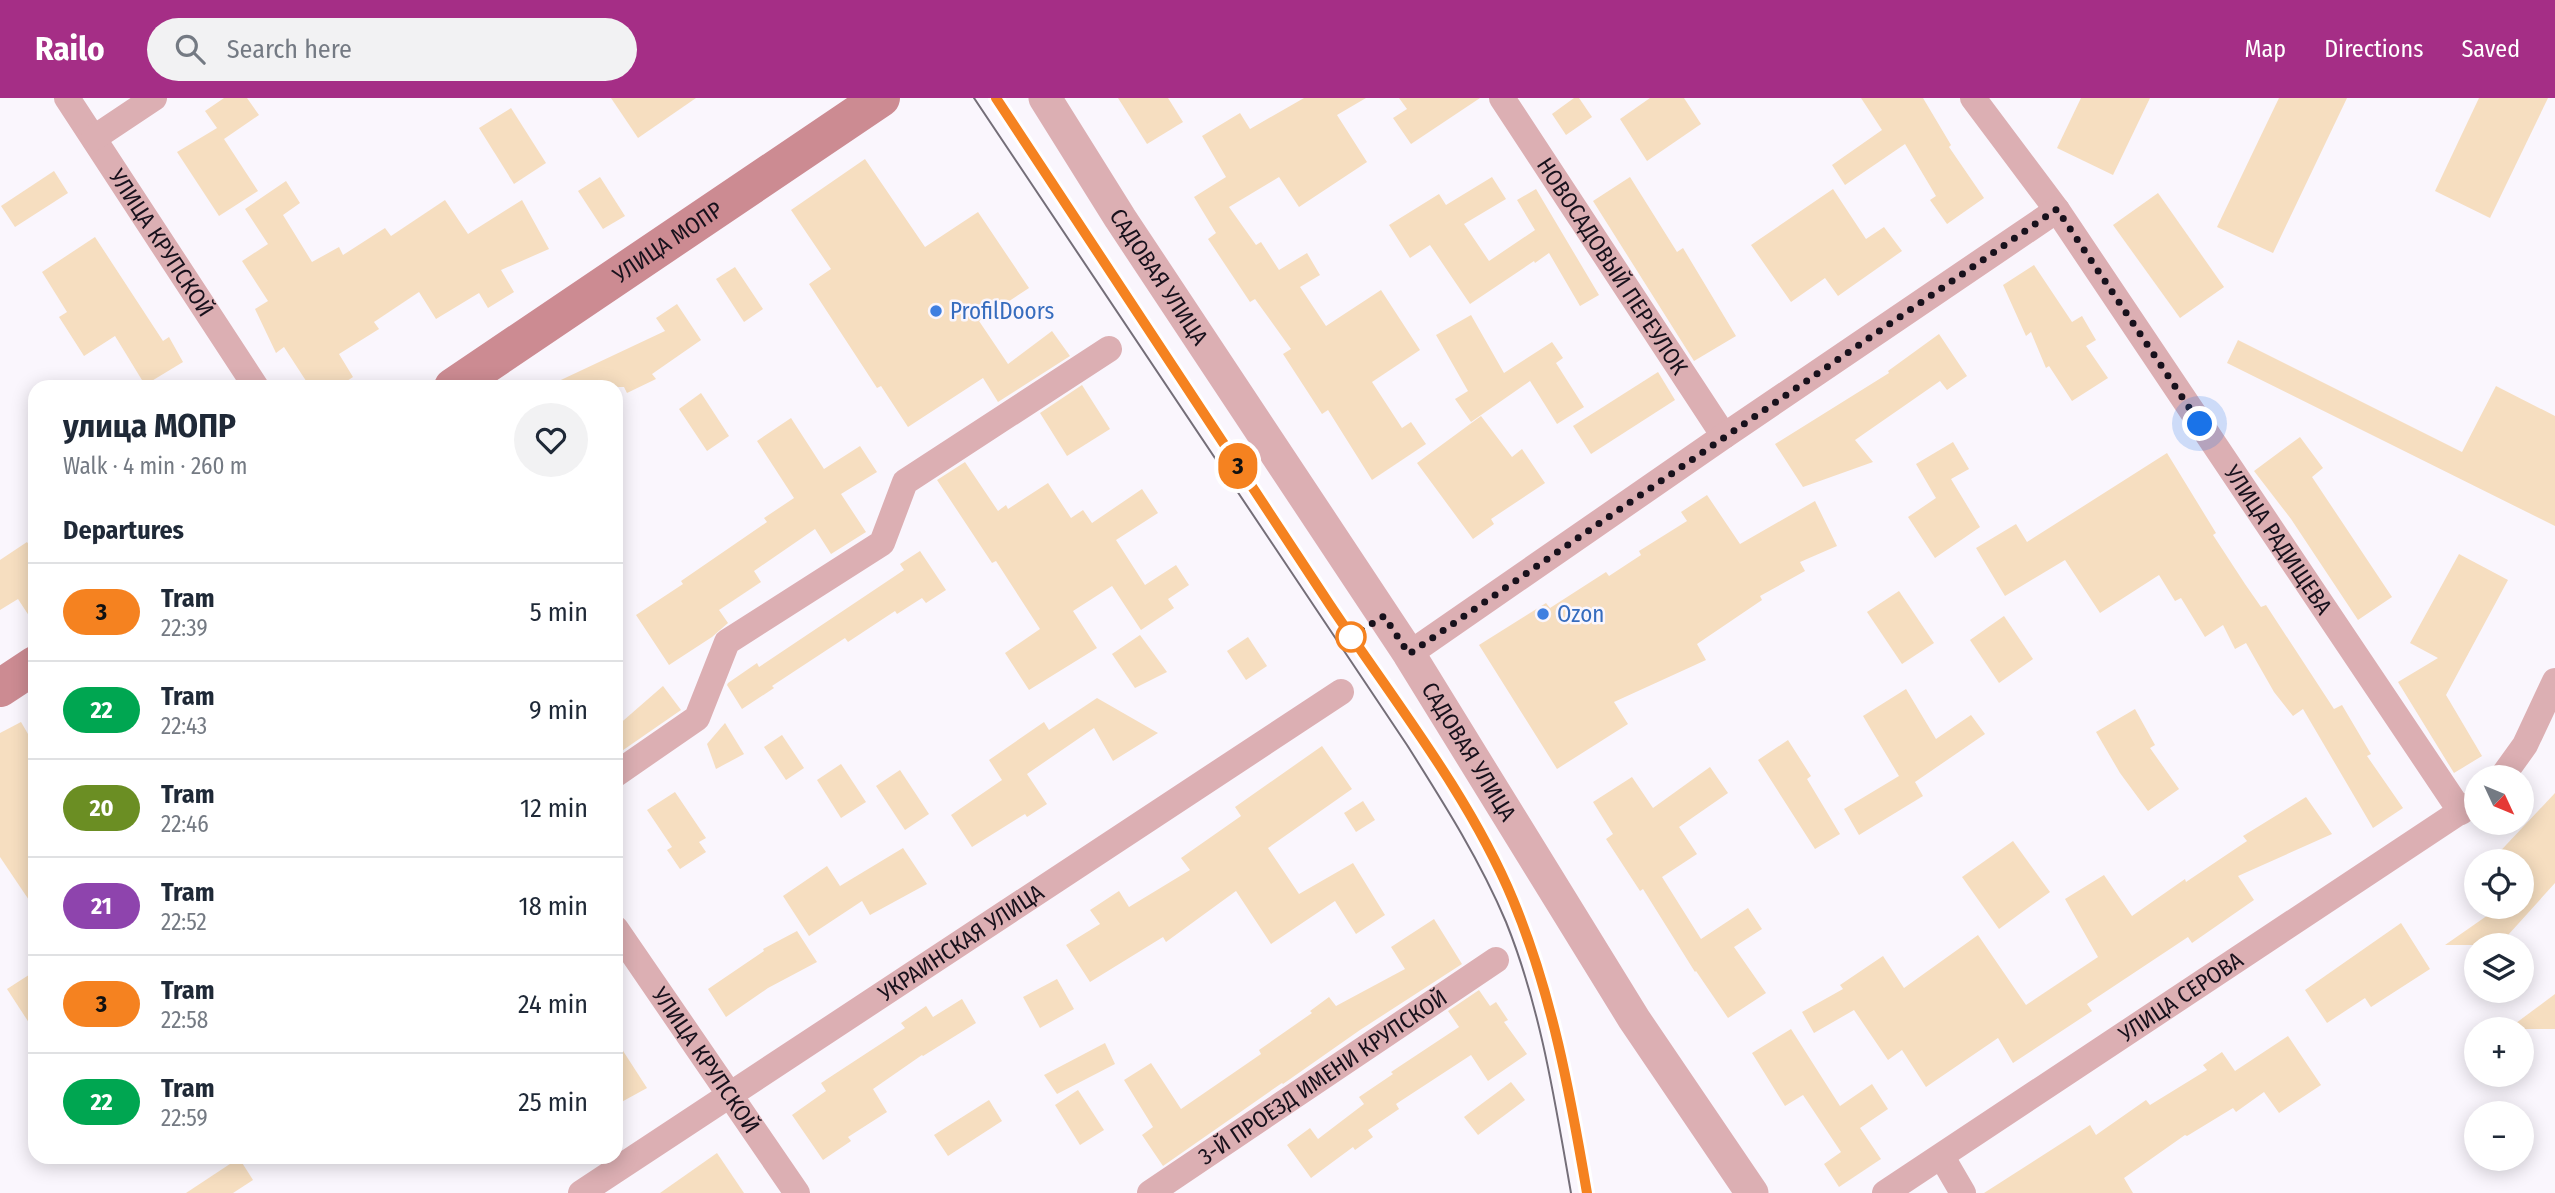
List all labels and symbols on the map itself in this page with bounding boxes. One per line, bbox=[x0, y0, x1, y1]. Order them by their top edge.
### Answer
street label: НОВОСАДОВЫЙ ПЕРЕУЛОК bbox=[1531, 152, 1694, 380]
street label: УЛИЦА КРУПСКОЙ bbox=[103, 163, 220, 322]
street label: УЛИЦА МОПР bbox=[607, 195, 728, 290]
street label: САДОВАЯ УЛИЦА bbox=[1104, 203, 1214, 350]
place label: ProfilDoors bbox=[950, 297, 1054, 325]
marker: ProfilDoors bbox=[928, 303, 944, 319]
your location bbox=[2182, 406, 2217, 441]
line badge: 3 bbox=[1215, 443, 1261, 489]
street label: УЛИЦА РАДИЩЕВА bbox=[2218, 459, 2338, 620]
place label: Ozon bbox=[1557, 600, 1604, 628]
marker: Ozon bbox=[1535, 606, 1551, 622]
unlabelled marker bbox=[1336, 622, 1366, 652]
street label: САДОВАЯ УЛИЦА bbox=[1416, 677, 1522, 826]
north arrow bbox=[2464, 765, 2534, 835]
street label: УКРАИНСКАЯ УЛИЦА bbox=[872, 878, 1049, 1008]
street label: УЛИЦА СЕРОВА bbox=[2113, 946, 2248, 1049]
street label: УЛИЦА КРУПСКОЙ bbox=[646, 981, 766, 1138]
street label: 3-Й ПРОЕЗД ИМЕНИ КРУПСКОЙ bbox=[1193, 983, 1452, 1170]

